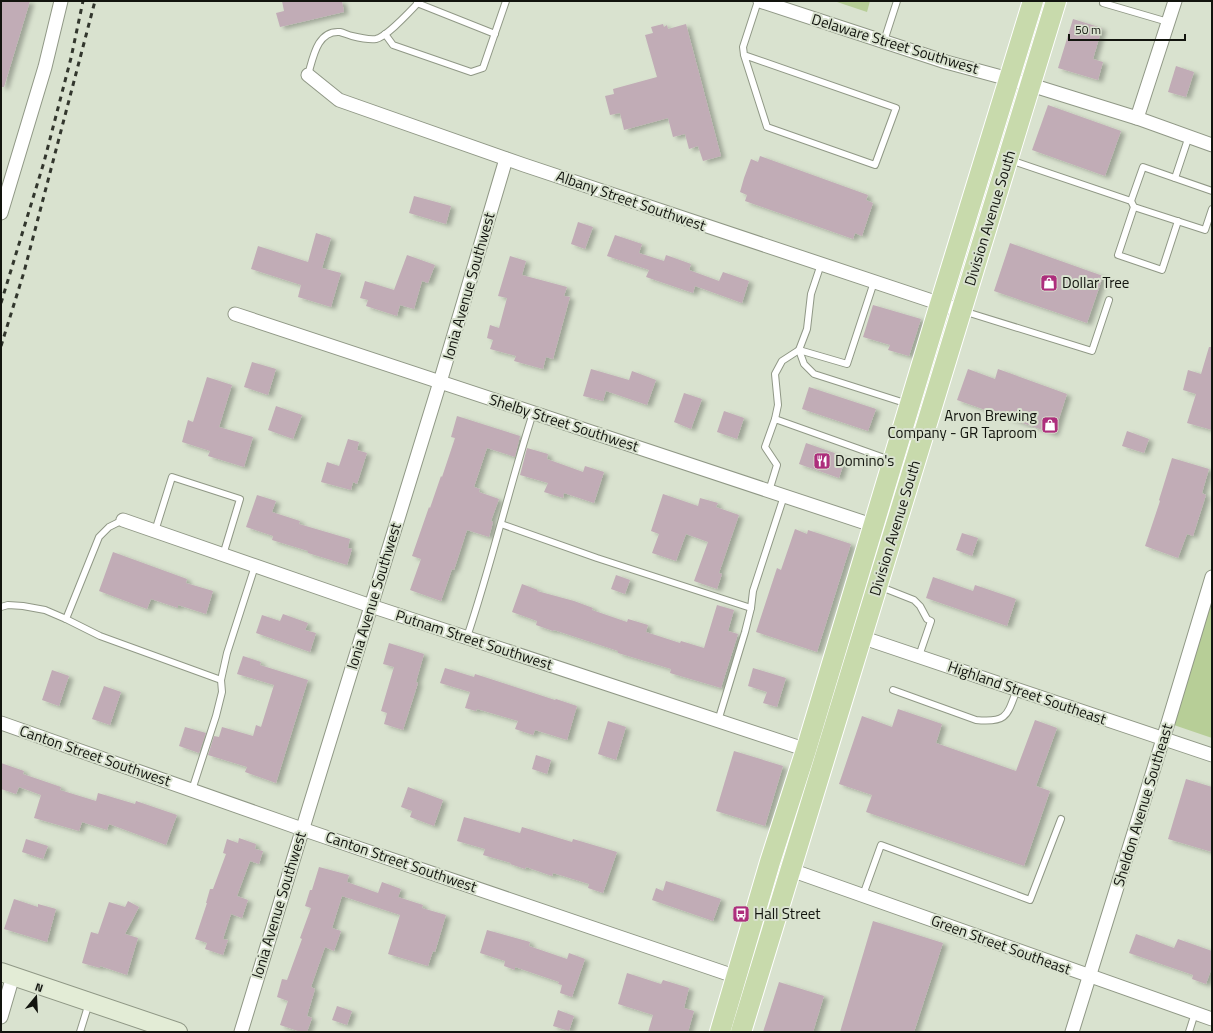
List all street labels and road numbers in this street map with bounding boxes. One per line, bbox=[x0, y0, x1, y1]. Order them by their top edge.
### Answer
street label: Delaware Street Southwest bbox=[809, 7, 982, 80]
street label: Division Avenue South bbox=[958, 147, 1021, 288]
street label: Albany Street Southwest bbox=[553, 164, 710, 237]
street label: Ionia Avenue Southwest bbox=[436, 209, 501, 362]
street label: Shelby Street Southwest bbox=[486, 387, 643, 458]
street label: Division Avenue South bbox=[863, 457, 926, 598]
street label: Ionia Avenue Southwest bbox=[340, 519, 407, 672]
street label: Putnam Street Southwest bbox=[393, 603, 556, 676]
street label: Highland Street Southeast bbox=[945, 655, 1110, 731]
street label: Canton Street Southwest bbox=[16, 719, 175, 792]
street label: Sheldon Avenue Southeast bbox=[1107, 720, 1178, 889]
street label: Canton Street Southwest bbox=[322, 825, 481, 898]
street label: Ionia Avenue Southwest bbox=[245, 828, 312, 981]
street label: Green Street Southeast bbox=[928, 909, 1075, 981]

